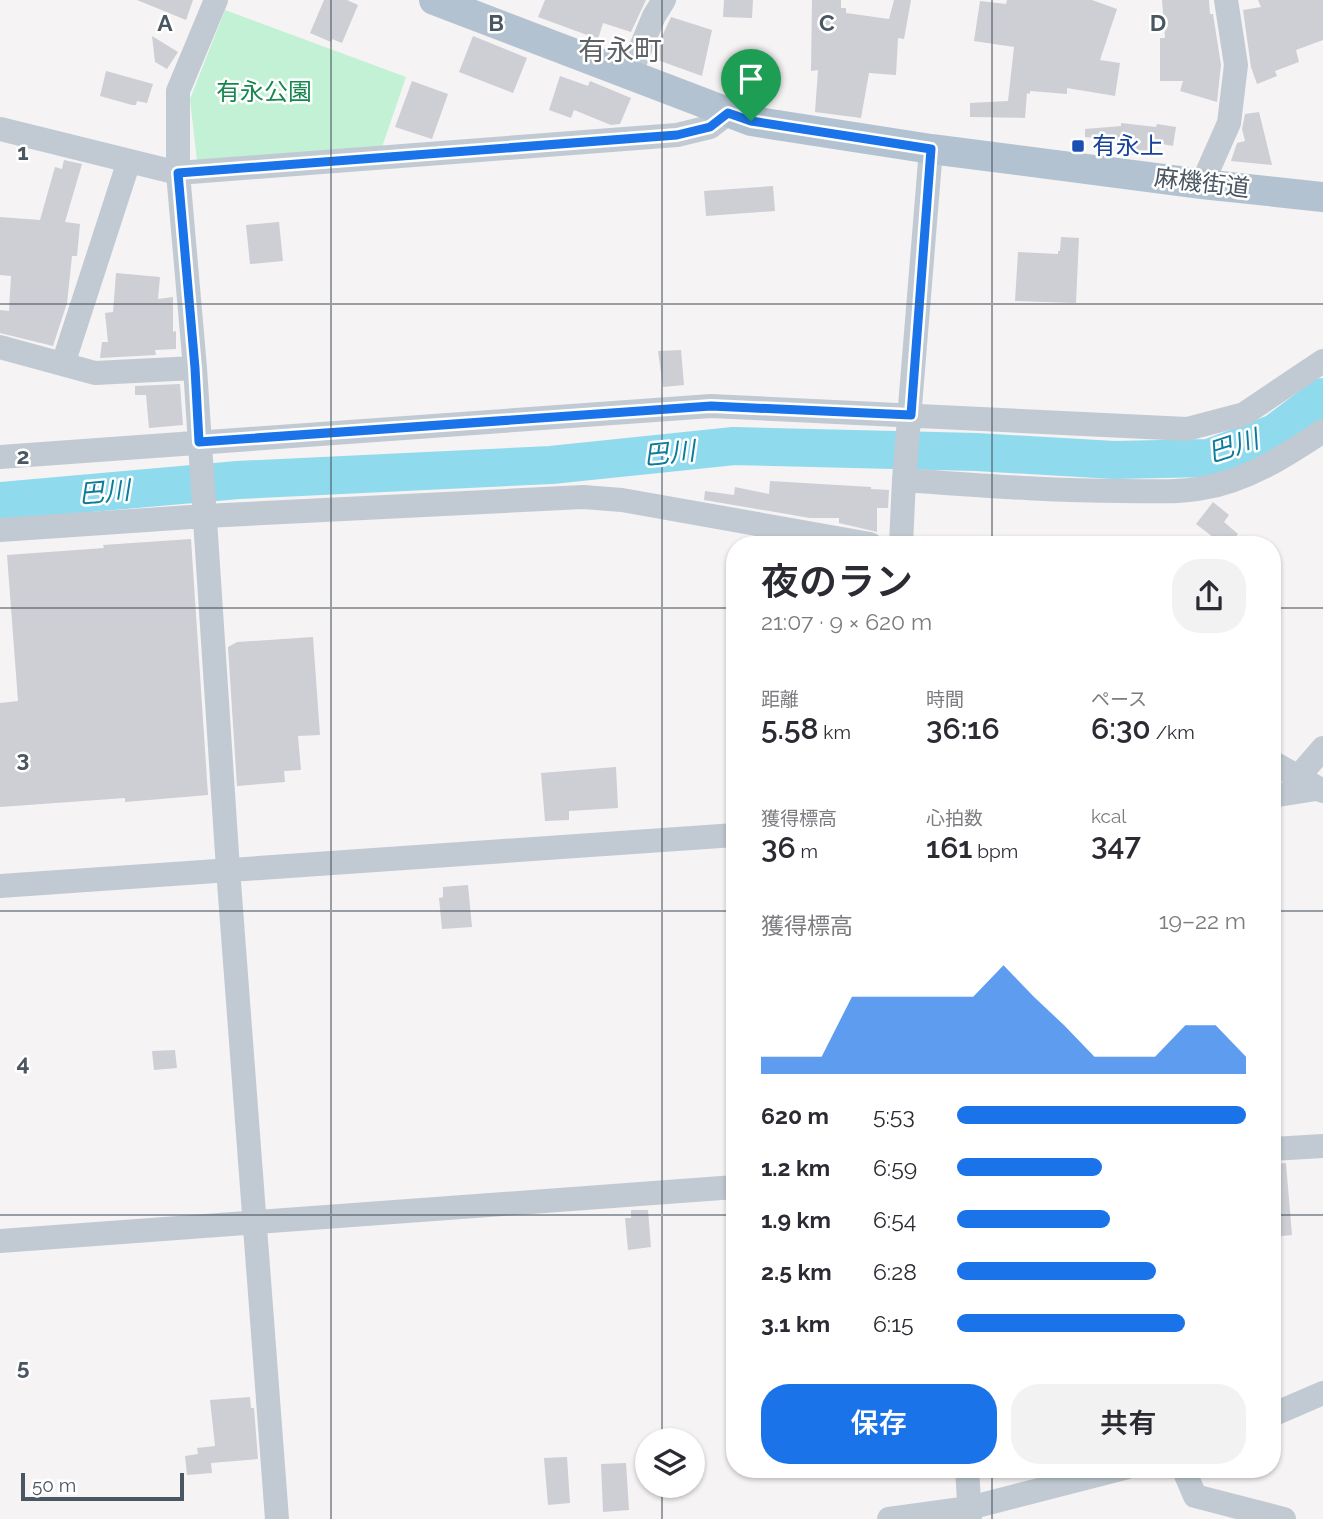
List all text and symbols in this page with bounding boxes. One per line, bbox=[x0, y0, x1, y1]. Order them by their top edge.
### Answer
text: A bbox=[157, 9, 173, 36]
text: B bbox=[488, 9, 504, 36]
text: C bbox=[819, 9, 835, 36]
text: D bbox=[1150, 9, 1166, 36]
district label: 有永町 bbox=[578, 34, 662, 67]
pin bbox=[721, 49, 781, 121]
icon: arrive bbox=[732, 60, 770, 98]
park label: 有永公園 bbox=[216, 77, 312, 106]
place label: 有永上 bbox=[1092, 131, 1164, 160]
text: 1 bbox=[17, 138, 29, 165]
marker: 有永上 bbox=[1070, 138, 1086, 154]
street label: 麻機街道 bbox=[1153, 162, 1251, 203]
water label: 巴川 bbox=[1204, 423, 1265, 468]
water label: 巴川 bbox=[642, 435, 699, 471]
text: 2 bbox=[17, 442, 29, 469]
water label: 巴川 bbox=[77, 475, 134, 509]
text: 夜のラン bbox=[761, 559, 913, 604]
button: share bbox=[1172, 559, 1246, 633]
text: 21:07 · 9 × 620 m bbox=[761, 608, 932, 635]
text: 距離 bbox=[761, 688, 799, 710]
text: 時間 bbox=[926, 688, 964, 710]
text: ペース bbox=[1091, 688, 1147, 710]
text: 5.58 bbox=[761, 711, 818, 746]
text: 36:16 bbox=[926, 711, 1000, 746]
text: 6:30 bbox=[1091, 711, 1151, 746]
text: km bbox=[818, 721, 851, 743]
text: /km bbox=[1151, 721, 1195, 743]
text: 3 bbox=[17, 745, 29, 772]
text: kcal bbox=[1091, 805, 1127, 827]
text: 獲得標高 bbox=[761, 807, 837, 829]
text: 心拍数 bbox=[926, 807, 983, 829]
text: 347 bbox=[1091, 827, 1141, 862]
text: 36 bbox=[761, 830, 796, 865]
text: 161 bbox=[926, 830, 972, 865]
text: m bbox=[796, 840, 818, 862]
text: bpm bbox=[972, 840, 1018, 862]
text: 19–22 m bbox=[1159, 907, 1246, 934]
text: 獲得標高 bbox=[761, 912, 853, 939]
text: 4 bbox=[16, 1049, 30, 1076]
text: 620 m bbox=[761, 1102, 829, 1129]
text: 5:53 bbox=[873, 1102, 915, 1129]
text: 1.2 km bbox=[761, 1154, 830, 1181]
text: 6:59 bbox=[873, 1154, 917, 1181]
text: 1.9 km bbox=[761, 1206, 831, 1233]
text: 6:54 bbox=[873, 1206, 916, 1233]
text: 2.5 km bbox=[761, 1258, 832, 1285]
text: 6:28 bbox=[873, 1258, 917, 1285]
text: 3.1 km bbox=[761, 1310, 830, 1337]
text: 6:15 bbox=[873, 1310, 914, 1337]
text: 5 bbox=[17, 1353, 30, 1380]
button: 保存 bbox=[761, 1384, 997, 1464]
button: 共有 bbox=[1011, 1384, 1246, 1464]
map controls bbox=[635, 1428, 705, 1498]
button: layers bbox=[635, 1428, 705, 1498]
scale bar bbox=[21, 1470, 184, 1502]
text: 50 m bbox=[32, 1474, 76, 1496]

